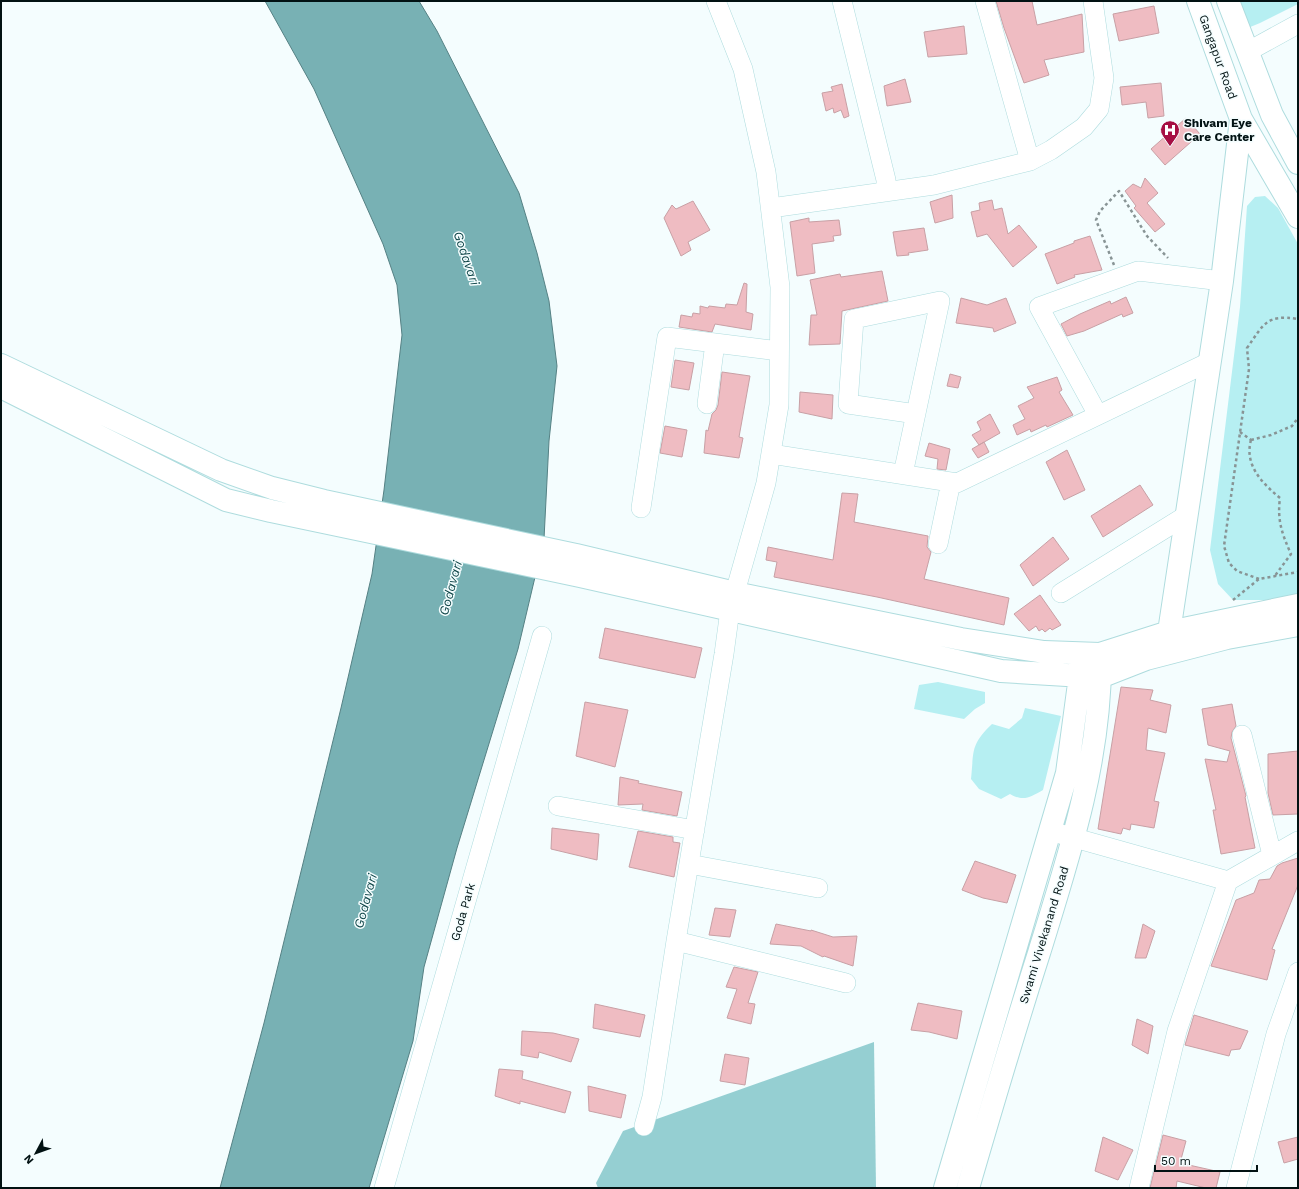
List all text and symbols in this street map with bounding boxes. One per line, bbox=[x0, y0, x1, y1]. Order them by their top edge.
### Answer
street label: Gangapur Road bbox=[1196, 13, 1240, 101]
place label: Shivam Eye Care Center bbox=[1184, 116, 1255, 144]
hospital icon: Shivam Eye Care Center bbox=[1159, 119, 1181, 147]
water label: Godavari bbox=[450, 229, 483, 288]
water label: Godavari bbox=[436, 559, 465, 617]
street label: Swami Vivekanand Road bbox=[1016, 865, 1072, 1005]
water label: Godavari bbox=[351, 872, 380, 930]
street label: Goda Park bbox=[448, 881, 478, 943]
north arrow bbox=[16, 1133, 56, 1173]
scale bar bbox=[1155, 1147, 1257, 1173]
text: N bbox=[21, 1152, 36, 1167]
text: 50 m bbox=[1161, 1154, 1191, 1168]

